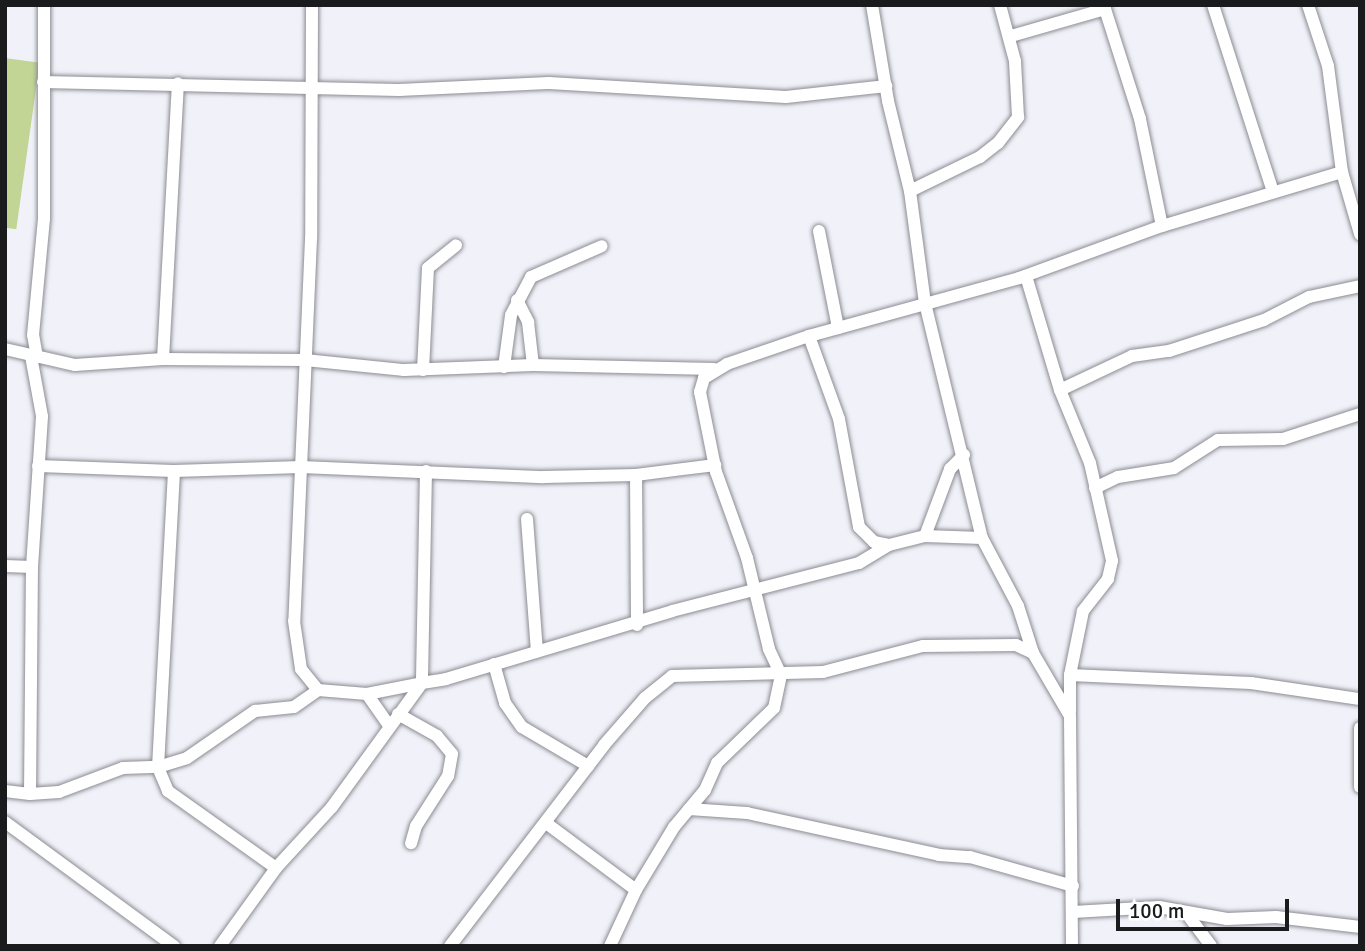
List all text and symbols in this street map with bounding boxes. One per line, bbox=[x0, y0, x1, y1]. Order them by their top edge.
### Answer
scale bar bbox=[1120, 884, 1293, 928]
text: 100 m bbox=[1129, 898, 1184, 924]

